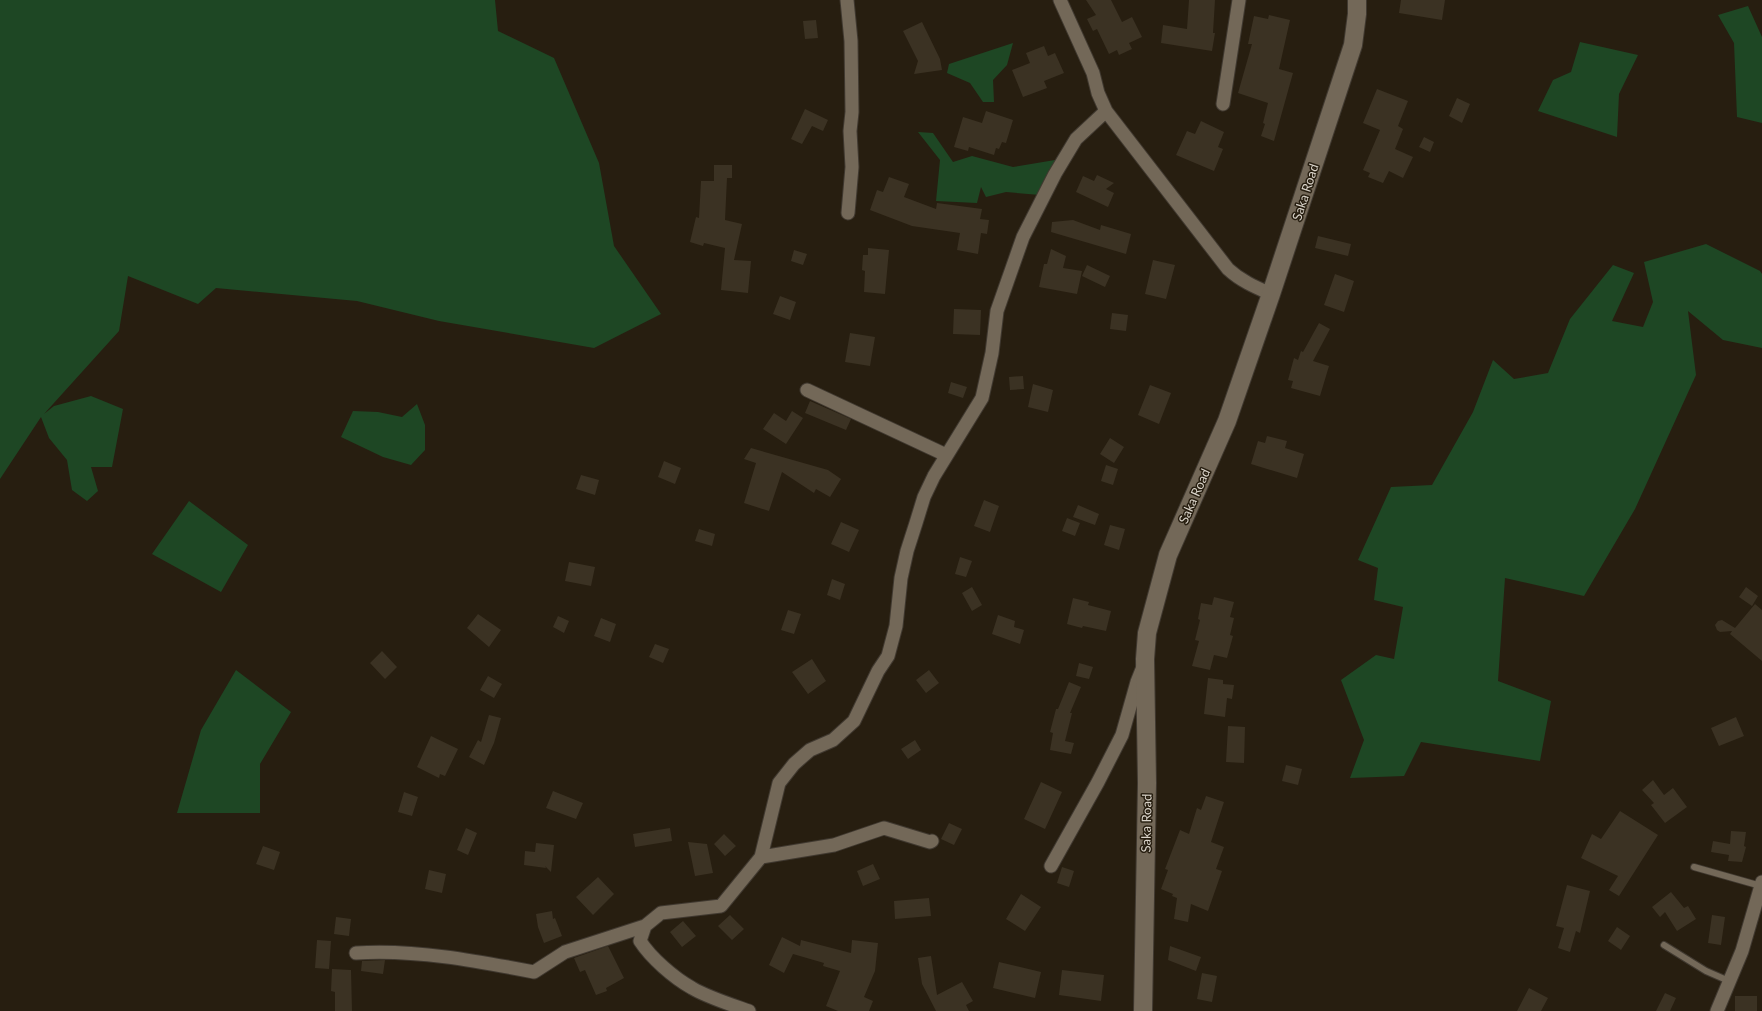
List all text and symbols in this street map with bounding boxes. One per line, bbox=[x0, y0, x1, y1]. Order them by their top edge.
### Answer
street label: Saka Road bbox=[1288, 162, 1322, 222]
street label: Saka Road bbox=[1175, 466, 1213, 526]
street label: Saka Road bbox=[1137, 794, 1155, 852]

